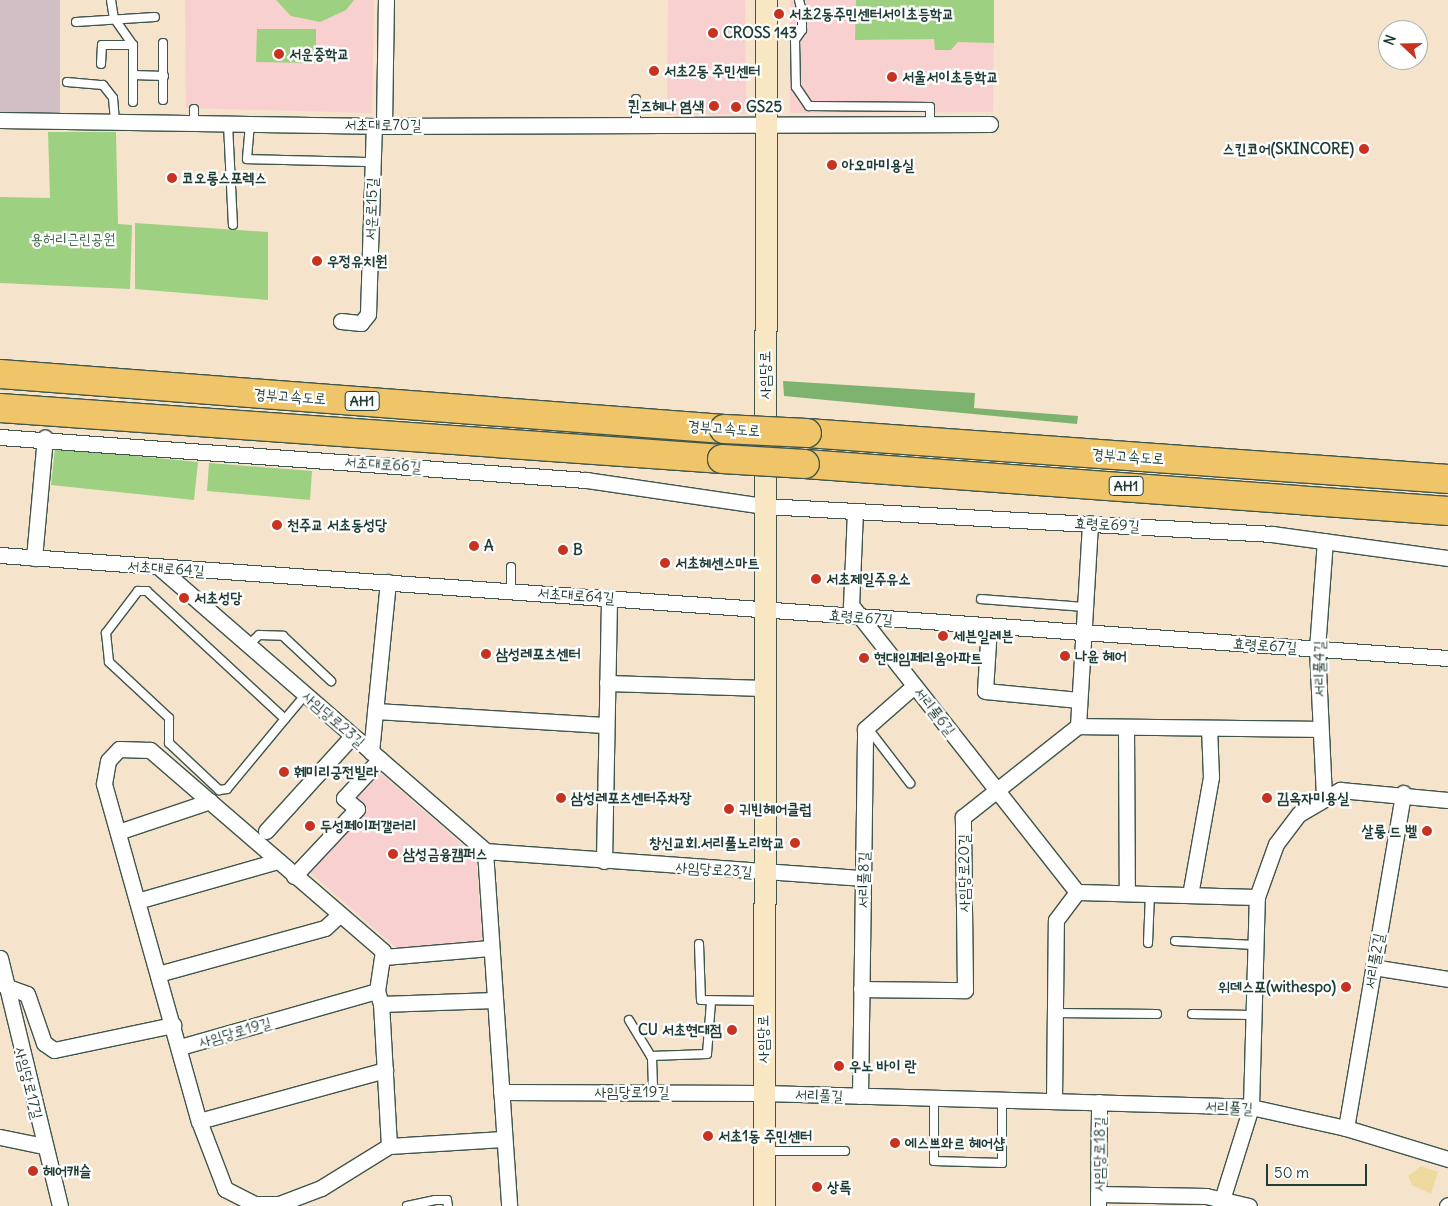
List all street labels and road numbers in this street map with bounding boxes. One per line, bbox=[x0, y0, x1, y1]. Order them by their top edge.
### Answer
street label: 서초대로70길 bbox=[344, 116, 422, 134]
street label: 서운로15길 bbox=[361, 177, 381, 241]
street label: 사임당로 bbox=[756, 351, 774, 399]
street label: 경부고속도로 bbox=[253, 384, 327, 408]
road number: AH1 bbox=[344, 390, 380, 412]
street label: 경부고속도로 bbox=[687, 416, 761, 440]
street label: 경부고속도로 bbox=[1091, 444, 1165, 468]
street label: 서초대로66길 bbox=[344, 452, 422, 476]
road number: AH1 bbox=[1108, 474, 1144, 498]
street label: 효령로69길 bbox=[1074, 513, 1140, 535]
street label: 서초대로64길 bbox=[127, 556, 205, 580]
street label: 서초대로64길 bbox=[537, 583, 615, 607]
street label: 효령로67길 bbox=[828, 605, 894, 629]
street label: 효령로67길 bbox=[1232, 634, 1298, 656]
street label: 서리풀4길 bbox=[1310, 641, 1328, 697]
street label: 서리풀6길 bbox=[910, 683, 960, 739]
street label: 사임당로23길 bbox=[299, 687, 369, 751]
street label: 사임당로20길 bbox=[955, 834, 973, 912]
street label: 서리풀8길 bbox=[854, 851, 872, 909]
street label: 사임당로23길 bbox=[675, 857, 753, 881]
street label: 서리풀2길 bbox=[1360, 932, 1388, 990]
street label: 사임당로19길 bbox=[197, 1013, 273, 1051]
street label: 사임당로 bbox=[754, 1015, 772, 1063]
street label: 사임당로17길 bbox=[11, 1045, 47, 1121]
street label: 사임당로19길 bbox=[595, 1083, 669, 1101]
street label: 서리풀길 bbox=[795, 1085, 843, 1105]
street label: 서리풀길 bbox=[1204, 1097, 1254, 1117]
street label: 사임당로18길 bbox=[1089, 1116, 1109, 1192]

